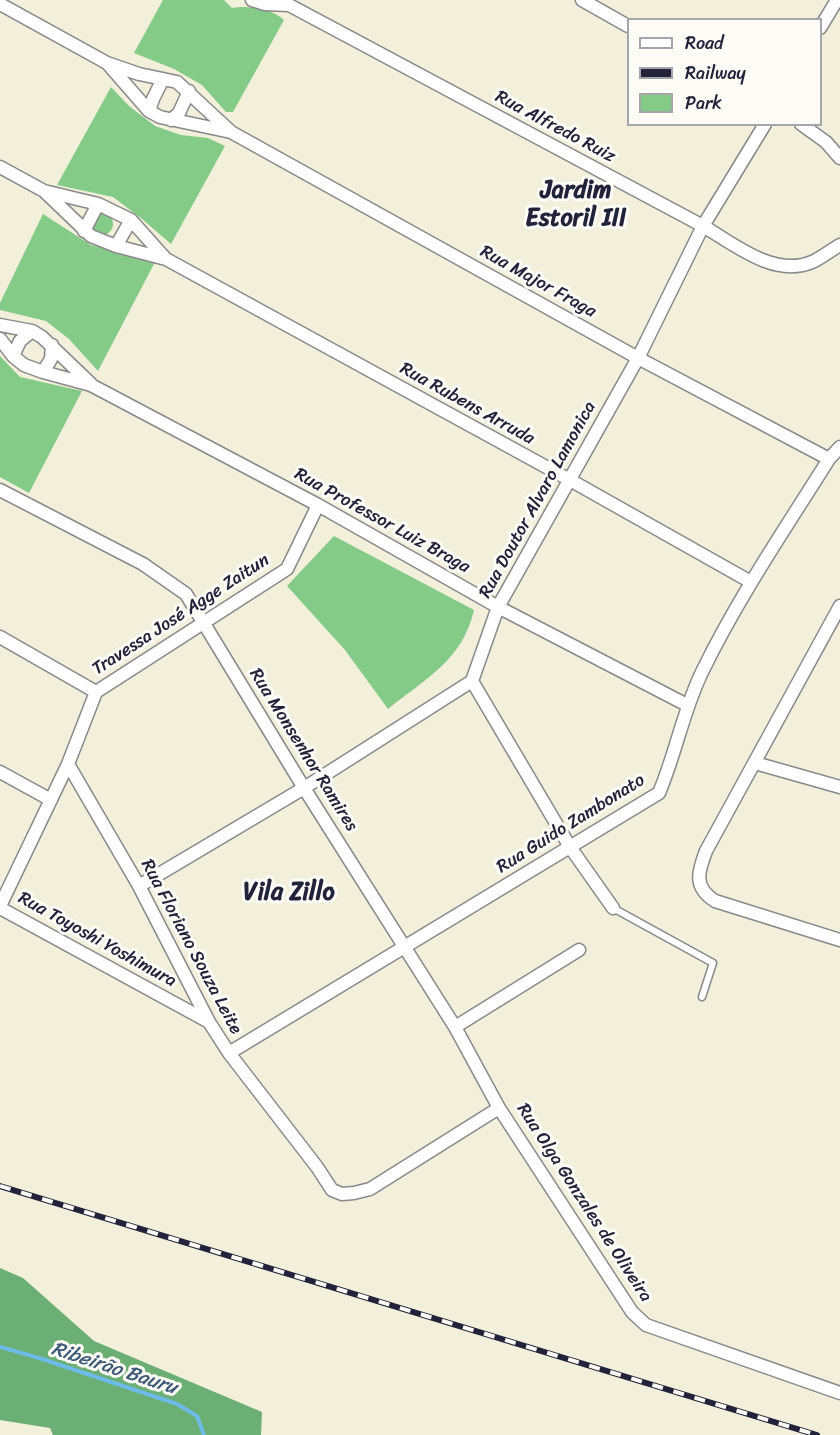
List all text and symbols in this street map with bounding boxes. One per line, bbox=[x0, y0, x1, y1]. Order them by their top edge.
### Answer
legend bbox=[627, 18, 822, 126]
text: Road bbox=[685, 27, 724, 59]
text: Railway bbox=[685, 57, 746, 89]
street label: Rua Alfredo Ruiz bbox=[491, 86, 619, 168]
text: Park bbox=[685, 87, 722, 119]
district label: Jardim Estoril III bbox=[526, 177, 626, 233]
street label: Rua Major Fraga bbox=[476, 241, 600, 323]
street label: Rua Rubens Arruda bbox=[396, 358, 538, 450]
street label: Rua Doutor Alvaro Lamonica bbox=[475, 398, 601, 602]
street label: Rua Professor Luiz Braga bbox=[290, 464, 474, 578]
street label: Travessa José Agge Zaitun bbox=[89, 550, 273, 680]
street label: Rua Monsenhor Ramires bbox=[244, 665, 362, 835]
street label: Rua Guido Zambonato bbox=[493, 770, 649, 878]
street label: Rua Floriano Souza Leite bbox=[136, 856, 246, 1038]
district label: Vila Zillo bbox=[243, 879, 335, 907]
street label: Rua Toyoshi Yoshimura bbox=[14, 888, 180, 992]
street label: Rua Olga Gonzales de Oliveira bbox=[512, 1100, 656, 1306]
water label: Ribeirão Bauru bbox=[48, 1337, 180, 1401]

